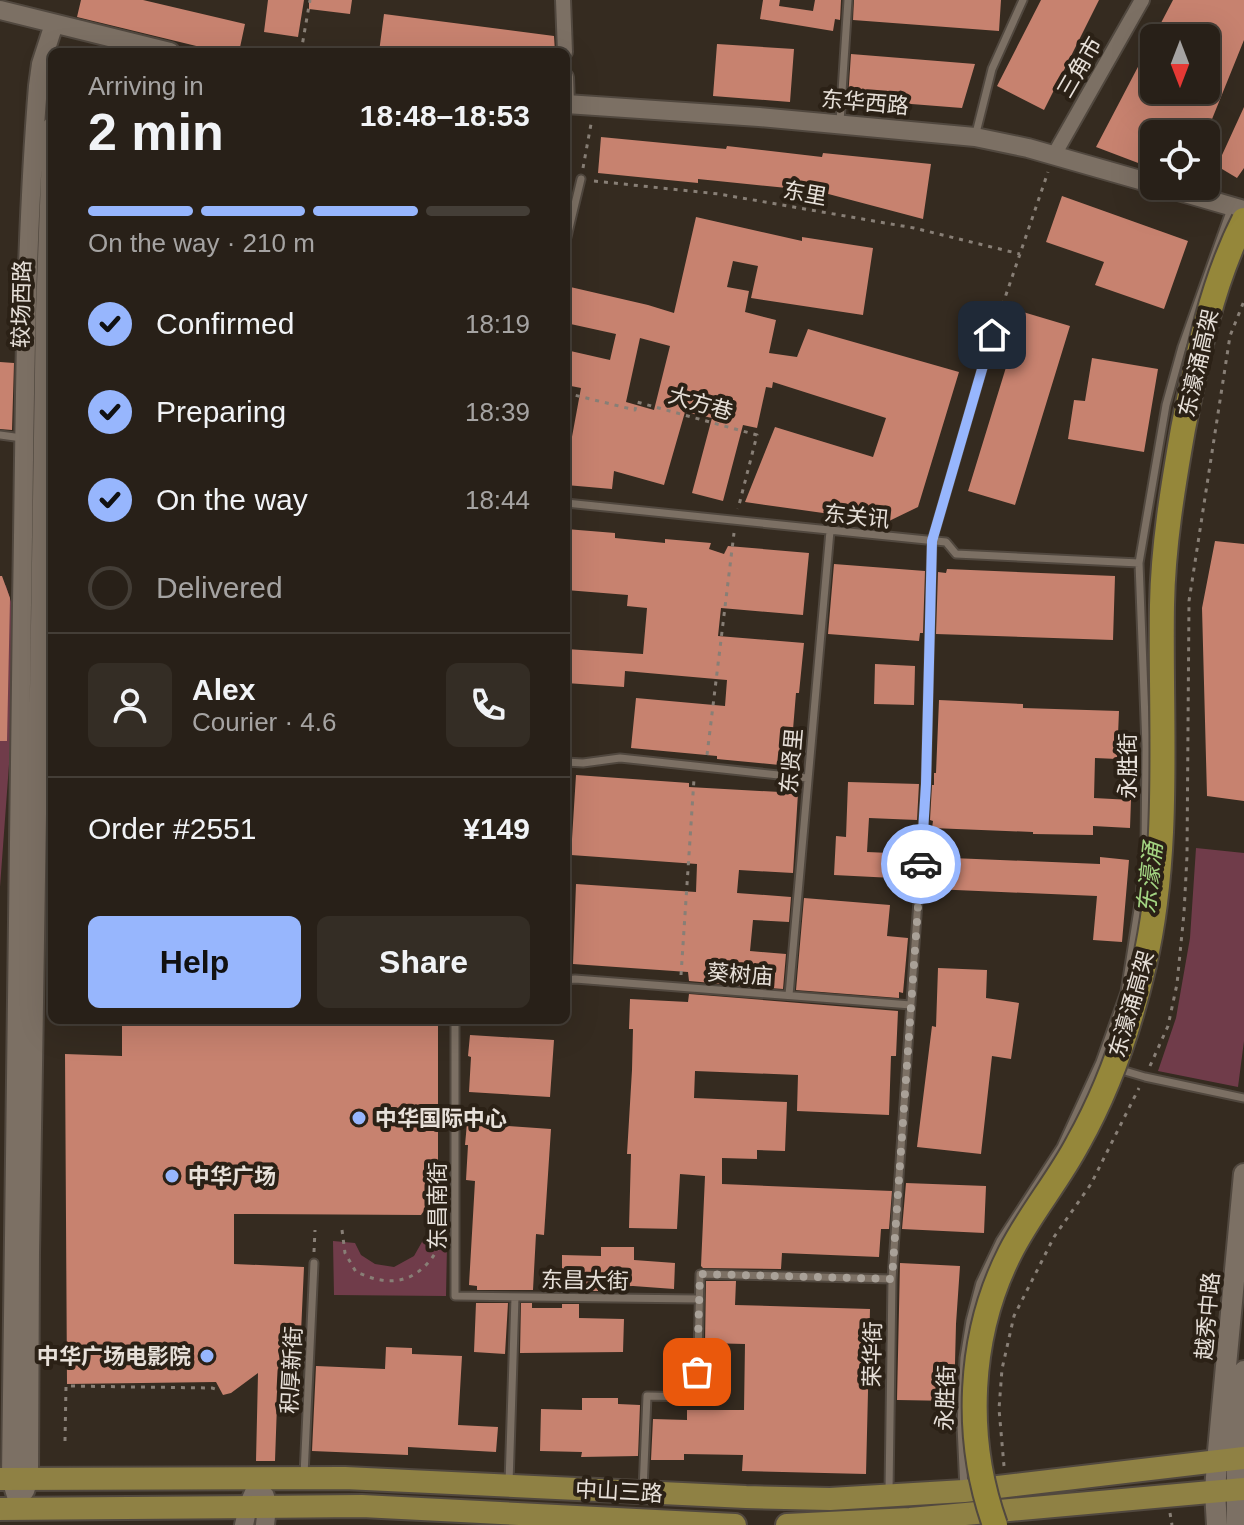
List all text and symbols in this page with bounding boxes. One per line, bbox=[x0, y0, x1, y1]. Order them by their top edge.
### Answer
north arrow bbox=[1140, 24, 1220, 104]
map controls bbox=[1140, 24, 1220, 200]
street label: 三角市 bbox=[1052, 32, 1107, 102]
text: Arriving in bbox=[88, 71, 204, 101]
street label: 东华西路 bbox=[820, 86, 910, 119]
text: 18:48–18:53 bbox=[360, 99, 530, 132]
text: 2 min bbox=[88, 103, 224, 161]
button: locate bbox=[1140, 120, 1220, 200]
street label: 东里 bbox=[781, 177, 829, 210]
text: On the way · 210 m bbox=[88, 228, 315, 258]
street label: 较场西路 bbox=[8, 260, 35, 348]
pin bbox=[958, 301, 1026, 369]
icon: check bbox=[88, 302, 132, 346]
text: Confirmed bbox=[156, 307, 294, 340]
street label: 东濠涌高架 bbox=[1174, 307, 1223, 420]
text: 18:19 bbox=[465, 309, 530, 339]
icon: home bbox=[970, 313, 1014, 357]
street label: 大方巷 bbox=[666, 382, 736, 425]
icon: check bbox=[88, 390, 132, 434]
text: Preparing bbox=[156, 395, 286, 428]
text: 18:39 bbox=[465, 397, 530, 427]
icon: check bbox=[88, 478, 132, 522]
text: On the way bbox=[156, 483, 308, 516]
text: 18:44 bbox=[465, 485, 530, 515]
street label: 东关讯 bbox=[823, 501, 891, 532]
text: Delivered bbox=[156, 571, 283, 604]
button: person bbox=[88, 663, 172, 747]
button: phone bbox=[446, 663, 530, 747]
text: Alex bbox=[192, 673, 255, 706]
text: Courier · 4.6 bbox=[192, 707, 337, 737]
street label: 东贤里 bbox=[776, 727, 807, 795]
street label: 永胜街 bbox=[1115, 733, 1140, 799]
text: Order #2551 bbox=[88, 812, 256, 845]
text: ¥149 bbox=[463, 812, 530, 845]
courier bbox=[881, 824, 961, 904]
water label: 东濠涌 bbox=[1132, 838, 1167, 915]
icon: car bbox=[899, 842, 943, 886]
button: Help bbox=[88, 916, 301, 1008]
button: Share bbox=[317, 916, 530, 1008]
street label: 东濠涌高架 bbox=[1104, 948, 1159, 1060]
street label: 葵树庙 bbox=[706, 960, 774, 989]
place label: 中华国际中心 bbox=[375, 1106, 507, 1131]
marker: 中华国际中心 bbox=[350, 1109, 368, 1127]
street label: 东昌南街 bbox=[425, 1162, 450, 1250]
place label: 中华广场 bbox=[188, 1164, 276, 1189]
marker: 中华广场 bbox=[163, 1167, 181, 1185]
street label: 东昌大街 bbox=[541, 1267, 629, 1294]
street label: 越秀中路 bbox=[1191, 1271, 1224, 1361]
street label: 荣华街 bbox=[859, 1321, 886, 1387]
street label: 积厚新街 bbox=[277, 1325, 306, 1415]
pin bbox=[663, 1338, 731, 1406]
place label: 中华广场电影院 bbox=[37, 1344, 191, 1369]
marker: 中华广场电影院 bbox=[198, 1347, 216, 1365]
icon: bag bbox=[675, 1350, 719, 1394]
street label: 永胜街 bbox=[932, 1365, 959, 1431]
street label: 中山三路 bbox=[574, 1477, 664, 1506]

